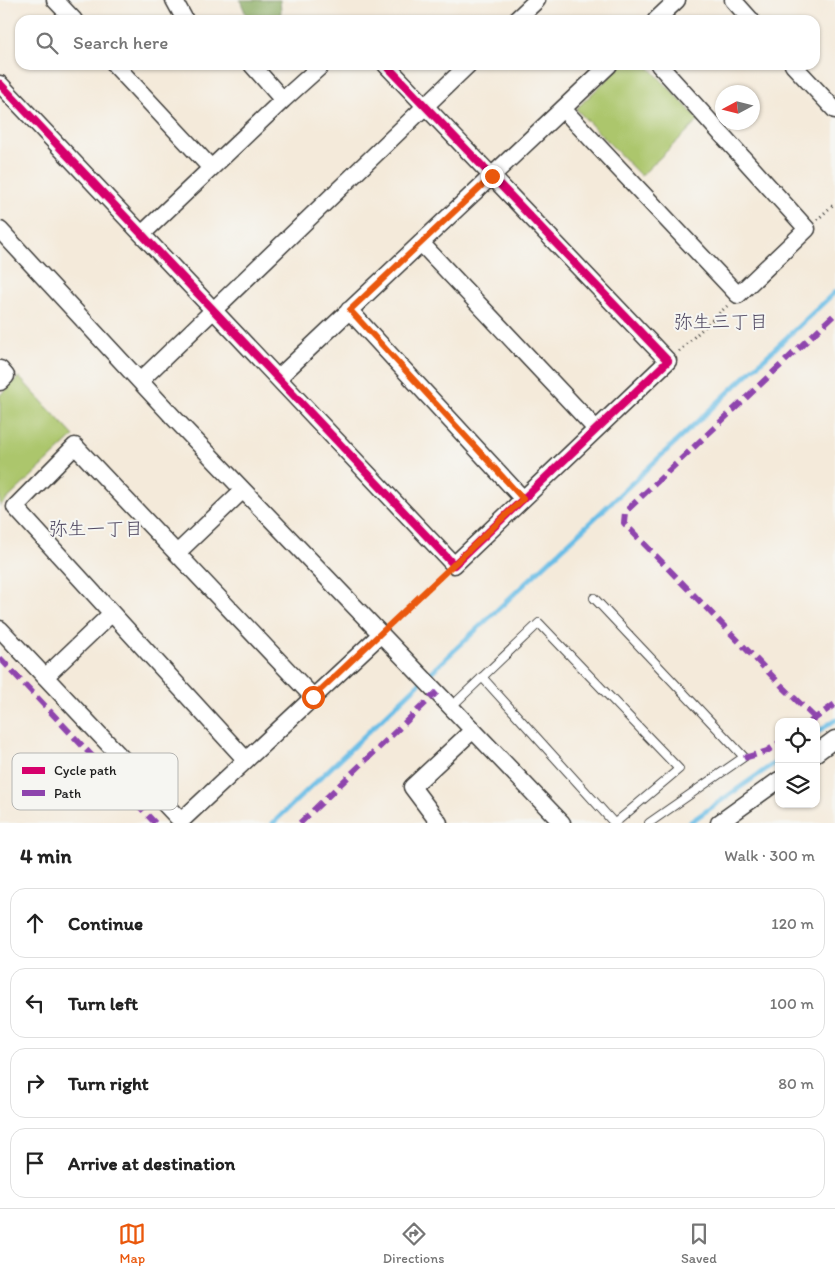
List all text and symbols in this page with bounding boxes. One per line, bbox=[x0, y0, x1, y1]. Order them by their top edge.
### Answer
search box bbox=[15, 15, 820, 70]
icon: search bbox=[33, 29, 61, 57]
text: Search here bbox=[73, 31, 168, 54]
north arrow bbox=[715, 85, 760, 130]
route end bbox=[481, 165, 504, 188]
district label: 弥生三丁目 bbox=[673, 310, 769, 333]
district label: 弥生一丁目 bbox=[48, 517, 144, 540]
route start bbox=[302, 686, 325, 709]
map controls bbox=[775, 718, 820, 808]
button: locate bbox=[775, 718, 820, 763]
legend bbox=[12, 753, 178, 810]
text: Cycle path bbox=[54, 762, 117, 779]
button: layers bbox=[775, 763, 820, 808]
text: Path bbox=[54, 785, 81, 802]
text: 4 min bbox=[20, 843, 72, 868]
text: Walk · 300 m bbox=[724, 846, 815, 865]
icon: ahead bbox=[21, 909, 49, 937]
text: Continue bbox=[68, 912, 143, 935]
text: 120 m bbox=[771, 914, 814, 933]
icon: left bbox=[21, 989, 49, 1017]
text: Turn left bbox=[68, 992, 138, 1015]
text: 100 m bbox=[770, 994, 814, 1013]
icon: right bbox=[21, 1069, 49, 1097]
text: Turn right bbox=[68, 1072, 149, 1095]
text: 80 m bbox=[778, 1074, 814, 1093]
icon: arrive bbox=[21, 1149, 49, 1177]
text: Arrive at destination bbox=[68, 1152, 235, 1175]
tab: Map bbox=[118, 1220, 146, 1267]
tab: Directions bbox=[383, 1220, 444, 1267]
tab: Saved bbox=[681, 1220, 717, 1267]

